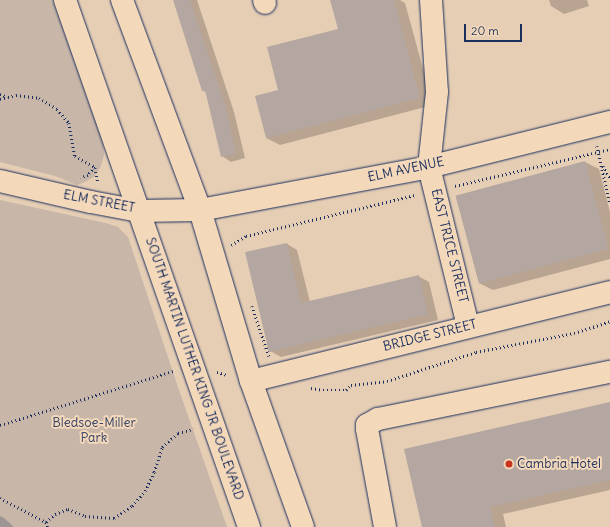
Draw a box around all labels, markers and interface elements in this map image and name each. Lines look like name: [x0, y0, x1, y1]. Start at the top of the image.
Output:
scale bar: [466, 16, 524, 42]
text: 20 m: [471, 23, 499, 38]
street label: ELM AVENUE: [366, 154, 446, 186]
street label: ELM STREET: [62, 187, 136, 217]
street label: EAST TRICE STREET: [427, 187, 471, 305]
street label: SOUTH MARTIN LUTHER KING JR BOULEVARD: [142, 236, 246, 502]
street label: BRIDGE STREET: [381, 317, 479, 355]
park label: Bledsoe-Miller Park: [52, 416, 136, 447]
place label: Cambria Hotel: [517, 456, 601, 472]
marker: Cambria Hotel: [504, 459, 514, 469]

